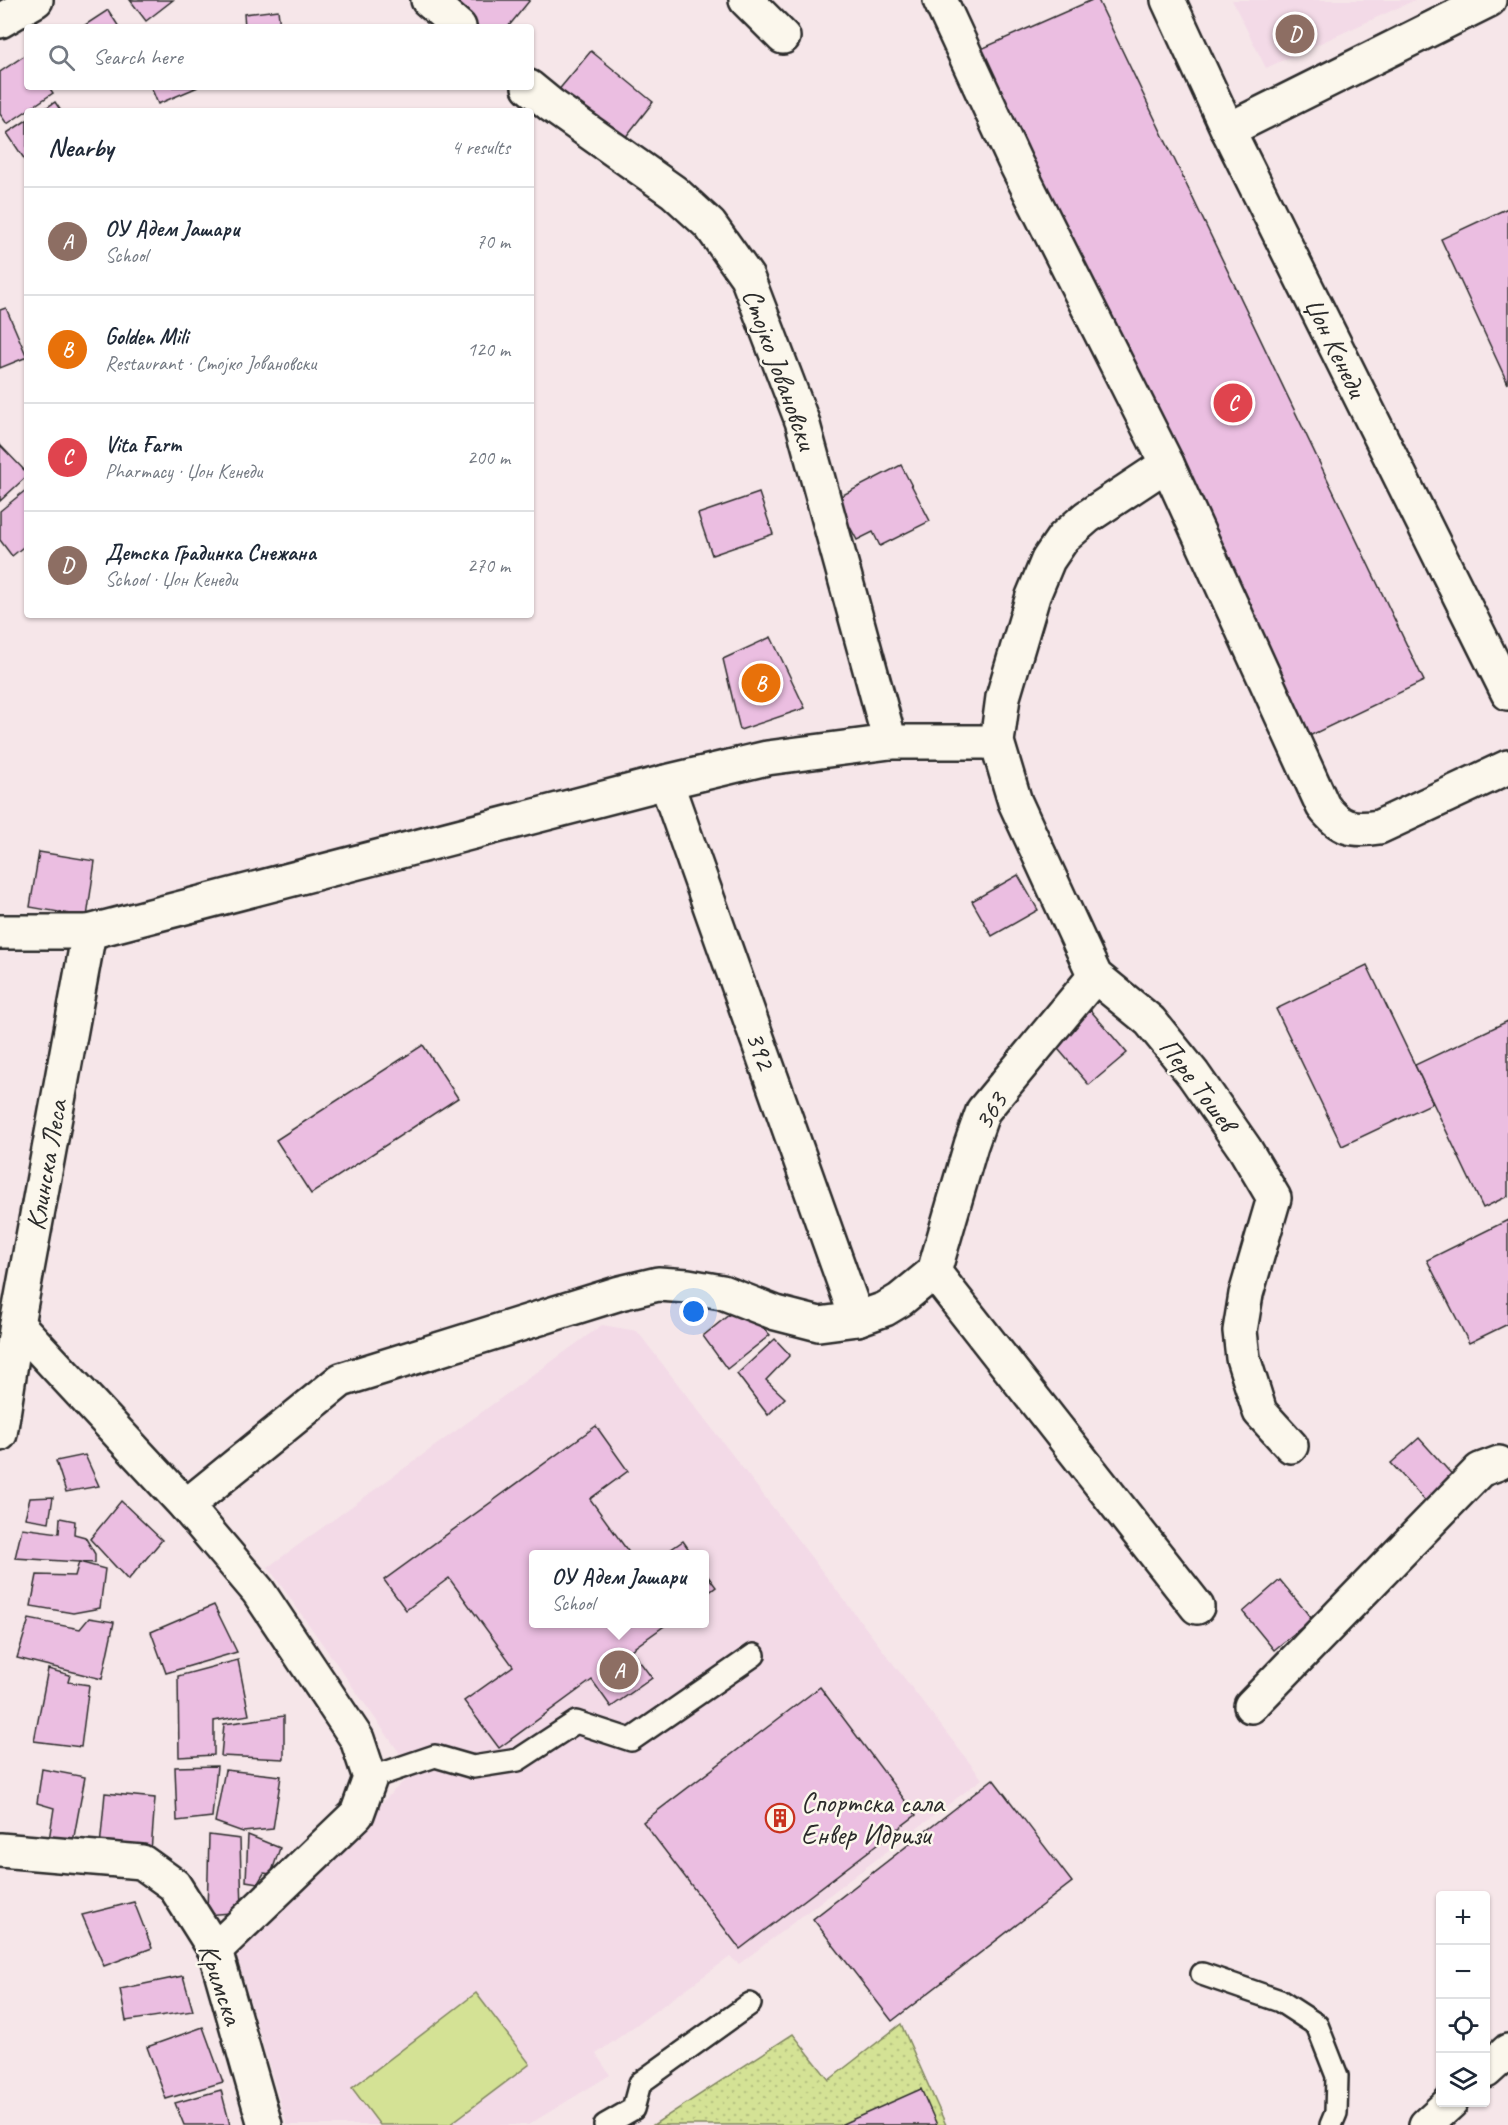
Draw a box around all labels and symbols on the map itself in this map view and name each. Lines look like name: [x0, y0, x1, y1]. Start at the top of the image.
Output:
pin: D: [1276, 12, 1314, 57]
street label: Стојко Јовановски: [735, 284, 826, 456]
street label: Џон Кенеди: [1297, 291, 1376, 404]
pin: C: [1214, 380, 1252, 426]
pin: B: [742, 660, 780, 706]
street label: 392: [738, 1026, 785, 1076]
street label: Пере Тошев: [1152, 1030, 1248, 1142]
street label: 363: [965, 1084, 1016, 1136]
street label: Клинска Леса: [17, 1095, 75, 1233]
your location: [679, 1297, 708, 1326]
pin: A: [600, 1648, 638, 1692]
place label: Спортска сала Енвер Идризи: [801, 1785, 945, 1852]
building icon: Спортска сала Енвер Идризи: [764, 1802, 796, 1834]
street label: Кримска: [191, 1939, 252, 2031]

